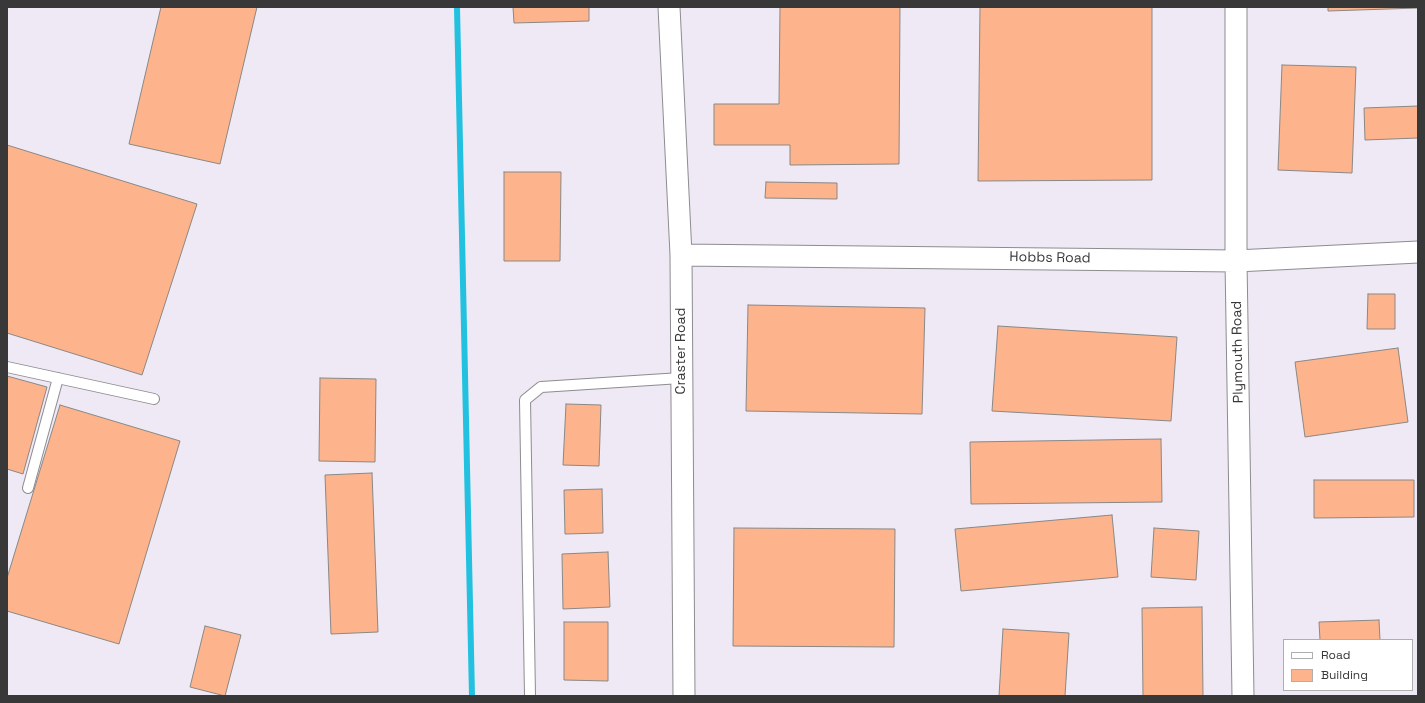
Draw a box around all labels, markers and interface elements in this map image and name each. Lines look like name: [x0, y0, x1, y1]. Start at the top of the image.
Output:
street label: Hobbs Road: [1009, 249, 1091, 267]
street label: Plymouth Road: [1229, 301, 1247, 403]
street label: Craster Road: [673, 308, 689, 394]
legend: [1283, 639, 1413, 691]
text: Road: [1321, 647, 1350, 663]
text: Building: [1321, 667, 1368, 683]

